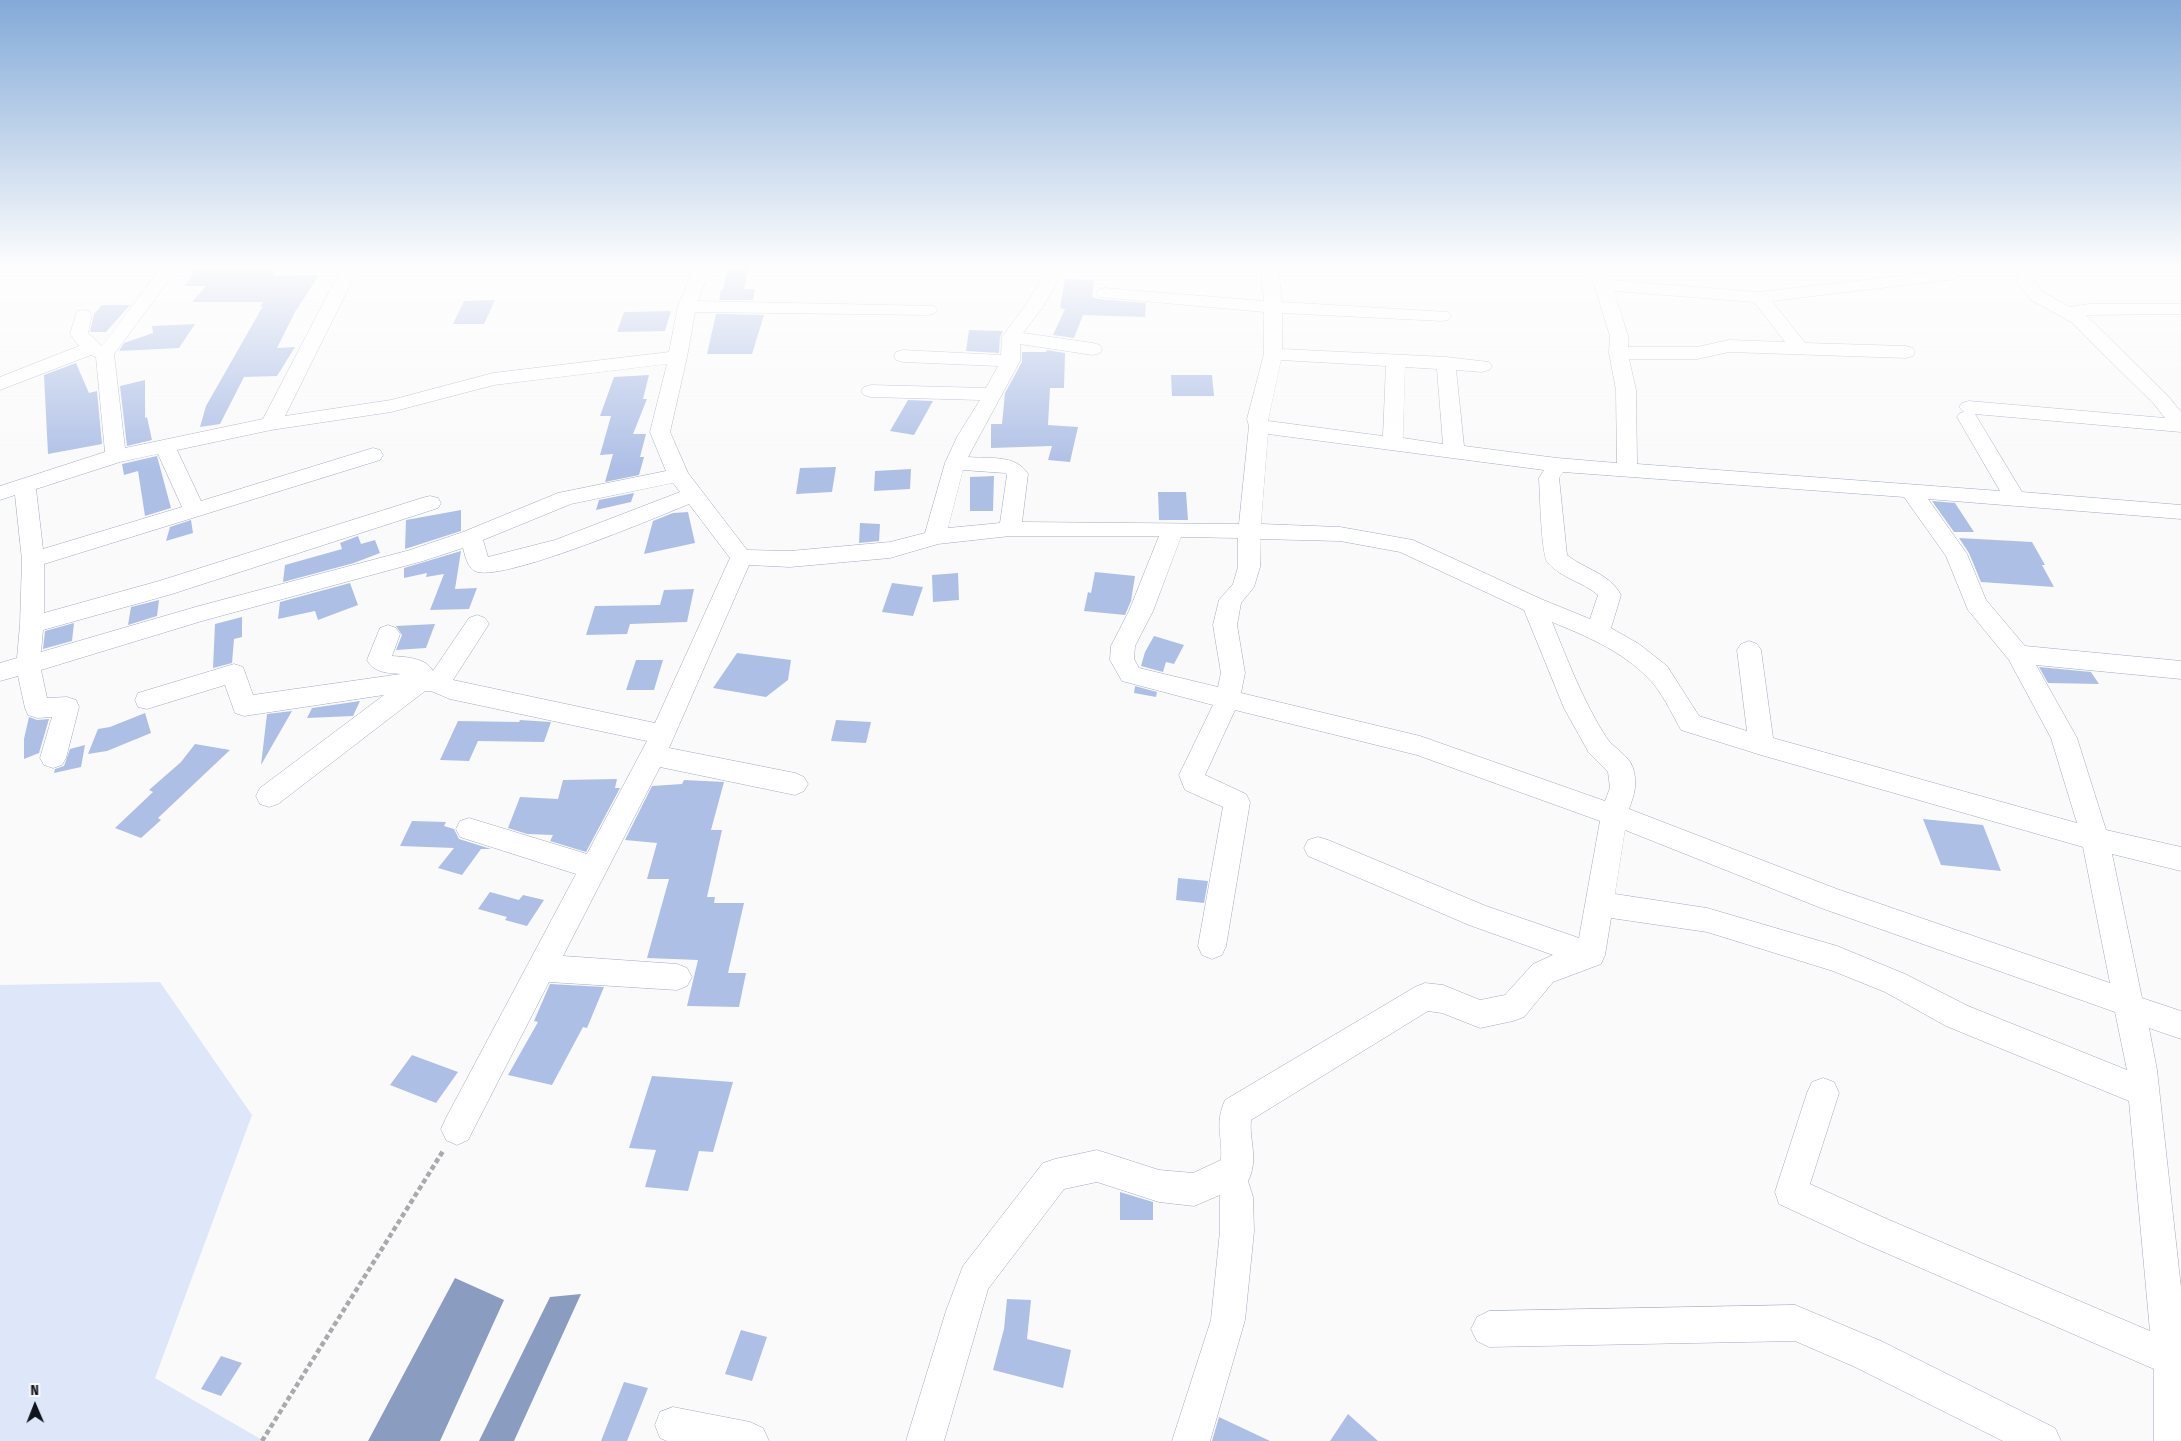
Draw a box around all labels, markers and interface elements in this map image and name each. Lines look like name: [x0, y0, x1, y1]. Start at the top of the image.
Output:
north arrow: [10, 1381, 60, 1431]
text: N: [30, 1382, 39, 1399]

